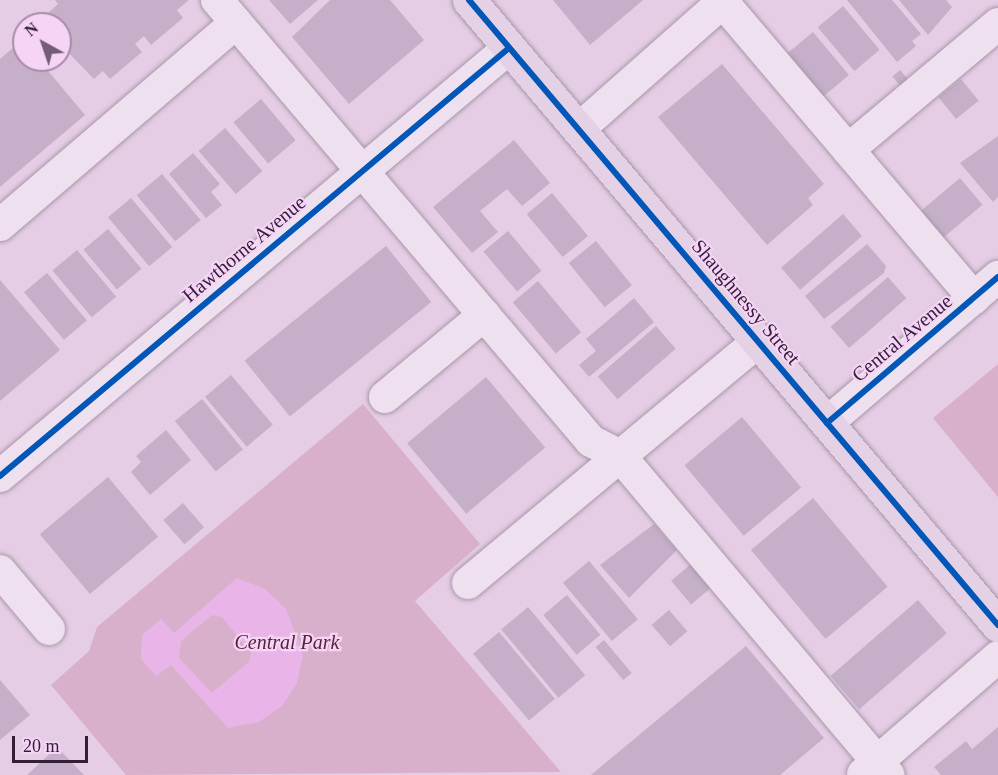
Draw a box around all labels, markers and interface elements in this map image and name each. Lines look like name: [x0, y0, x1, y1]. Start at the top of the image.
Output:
north arrow: [12, 12, 72, 72]
text: N: [22, 19, 41, 40]
street label: Hawthorne Avenue: [177, 190, 311, 308]
street label: Shaughnessy Street: [687, 234, 805, 370]
street label: Central Avenue: [847, 289, 957, 387]
park label: Central Park: [235, 630, 339, 654]
scale bar: [15, 724, 92, 762]
text: 20 m: [23, 736, 60, 756]

